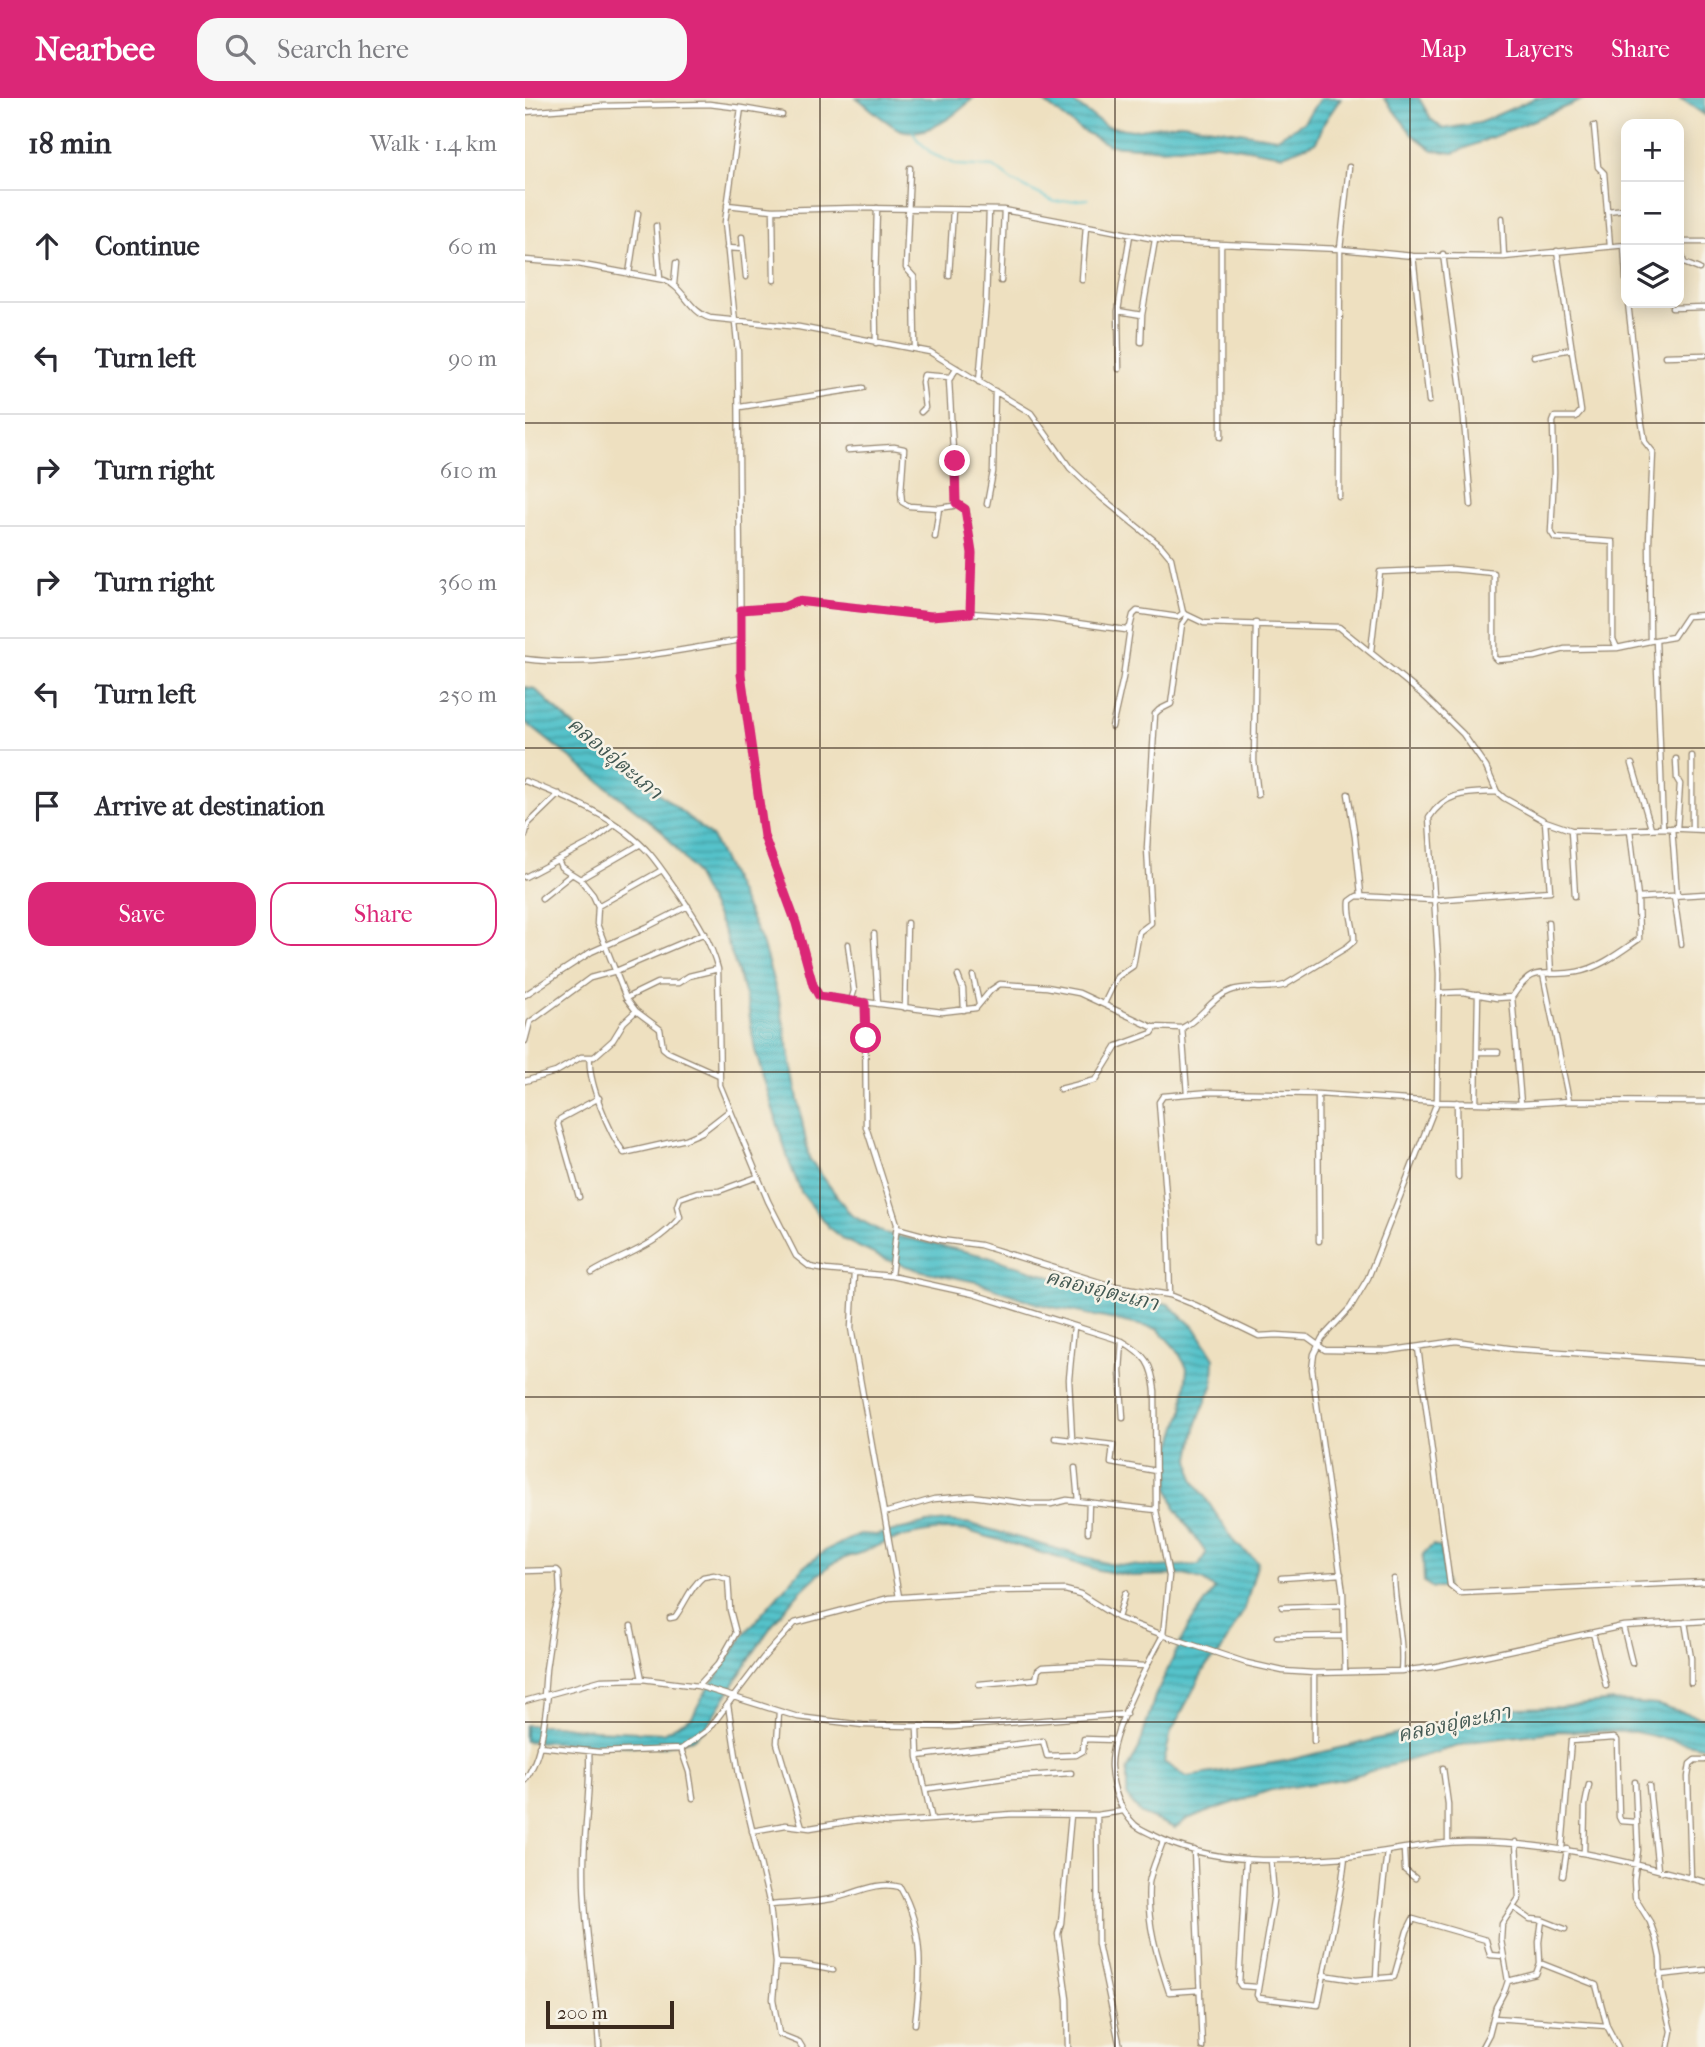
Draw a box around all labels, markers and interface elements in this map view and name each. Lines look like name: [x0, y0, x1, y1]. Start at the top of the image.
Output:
search box: [197, 18, 687, 81]
text: Nearbee: [35, 30, 155, 69]
icon: search: [221, 30, 259, 68]
text: Search here: [277, 34, 409, 65]
text: Map: [1421, 35, 1467, 63]
text: Layers: [1505, 35, 1573, 63]
text: Share: [1611, 35, 1670, 63]
map controls: [1621, 119, 1684, 308]
button: +: [1621, 119, 1684, 182]
text: 18 min: [28, 126, 111, 161]
text: Walk · 1.4 km: [370, 130, 497, 157]
button: −: [1621, 182, 1684, 245]
icon: ahead: [28, 227, 66, 265]
text: Continue: [95, 231, 200, 262]
text: 60 m: [448, 233, 497, 260]
button: layers: [1621, 245, 1684, 308]
icon: left: [28, 339, 66, 377]
text: Turn left: [95, 343, 196, 374]
text: 90 m: [448, 345, 497, 372]
route end: [939, 445, 970, 476]
icon: right: [28, 451, 66, 489]
text: Turn right: [95, 455, 215, 486]
text: 610 m: [440, 457, 497, 484]
icon: right: [28, 563, 66, 601]
text: Turn right: [95, 567, 215, 598]
text: 360 m: [438, 569, 497, 596]
icon: left: [28, 675, 66, 713]
text: Turn left: [95, 679, 196, 710]
text: 250 m: [439, 681, 497, 708]
water label: คลองอุ่ตะเภา: [562, 712, 667, 806]
icon: arrive: [28, 787, 66, 825]
text: Arrive at destination: [95, 791, 325, 822]
button: Save: [28, 882, 256, 946]
button: Share: [270, 882, 497, 946]
route start: [850, 1022, 881, 1053]
water label: คลองอุ่ตะเภา: [1043, 1264, 1162, 1318]
water label: คลองอุ่ตะเภา: [1395, 1699, 1514, 1749]
scale bar: [546, 1998, 674, 2030]
text: 200 m: [557, 2002, 608, 2024]

